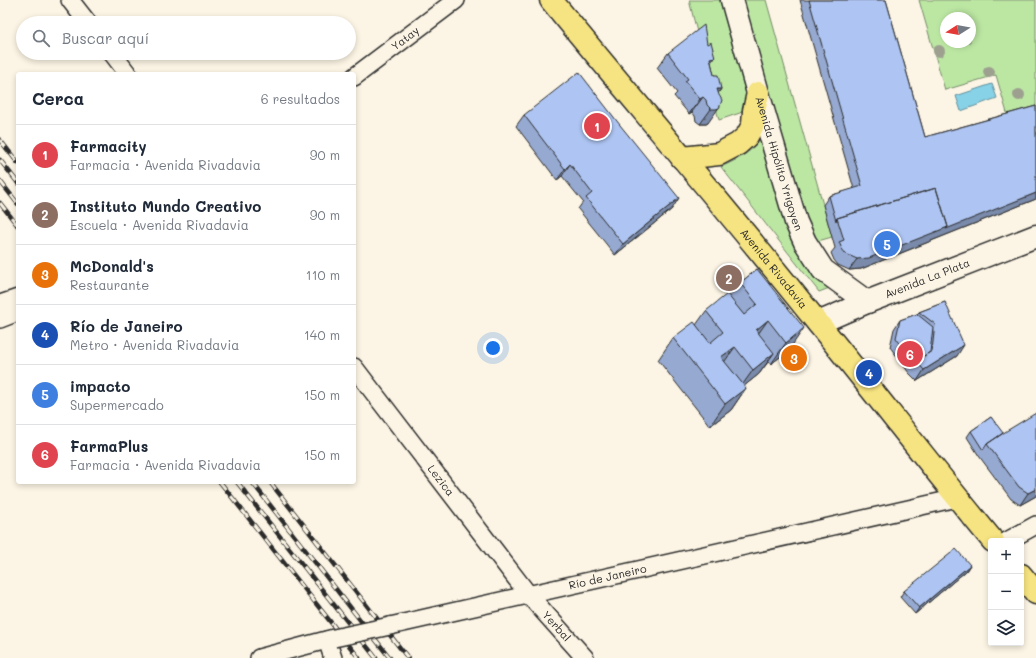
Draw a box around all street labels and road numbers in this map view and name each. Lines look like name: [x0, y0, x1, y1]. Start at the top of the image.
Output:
street label: Yatay: [388, 22, 422, 54]
street label: Avenida Hipólito Yrigoyen: [752, 94, 807, 233]
street label: Avenida Rivadavia: [737, 225, 811, 312]
street label: Avenida La Plata: [882, 255, 972, 301]
street label: Lezica: [425, 462, 458, 499]
street label: Río de Janeiro: [567, 560, 648, 592]
street label: Yerbal: [539, 607, 575, 644]

